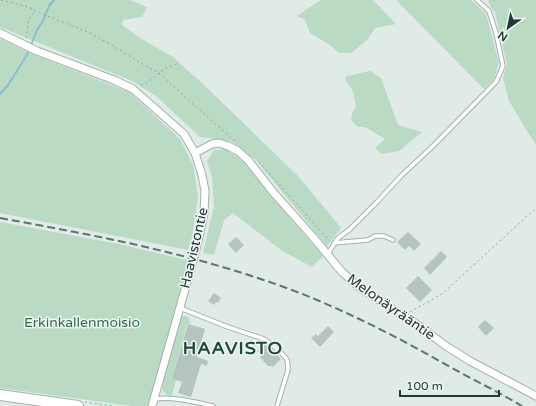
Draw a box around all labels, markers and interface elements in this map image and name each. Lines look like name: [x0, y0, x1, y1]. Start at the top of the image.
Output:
north arrow: [488, 8, 528, 48]
text: N: [496, 28, 510, 44]
street label: Haavistontie: [176, 206, 212, 290]
street label: Melonäyrääntie: [344, 270, 438, 344]
park label: Erkinkallenmoisio: [24, 314, 140, 331]
district label: HAAVISTO: [183, 337, 283, 359]
scale bar: [400, 372, 499, 398]
text: 100 m: [406, 379, 443, 393]

